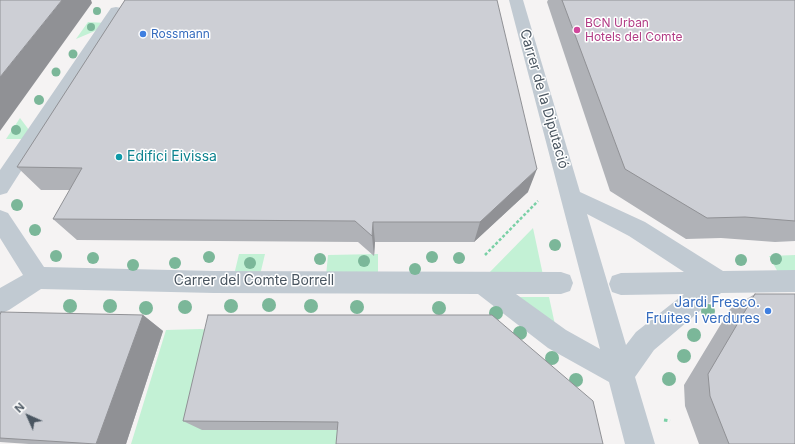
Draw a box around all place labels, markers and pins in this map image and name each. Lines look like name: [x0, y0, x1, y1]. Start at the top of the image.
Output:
place label: BCN Urban Hotels del Comte: [585, 16, 682, 44]
marker: BCN Urban Hotels del Comte: [572, 25, 582, 35]
place label: Rossmann: [151, 27, 210, 41]
marker: Rossmann: [138, 29, 148, 39]
place label: Edifici Eivissa: [127, 149, 217, 165]
marker: Edifici Eivissa: [114, 152, 124, 162]
place label: Jardi Fresco. Fruites i verdures: [646, 295, 760, 328]
marker: Jardi Fresco. Fruites i verdures: [763, 306, 773, 316]

